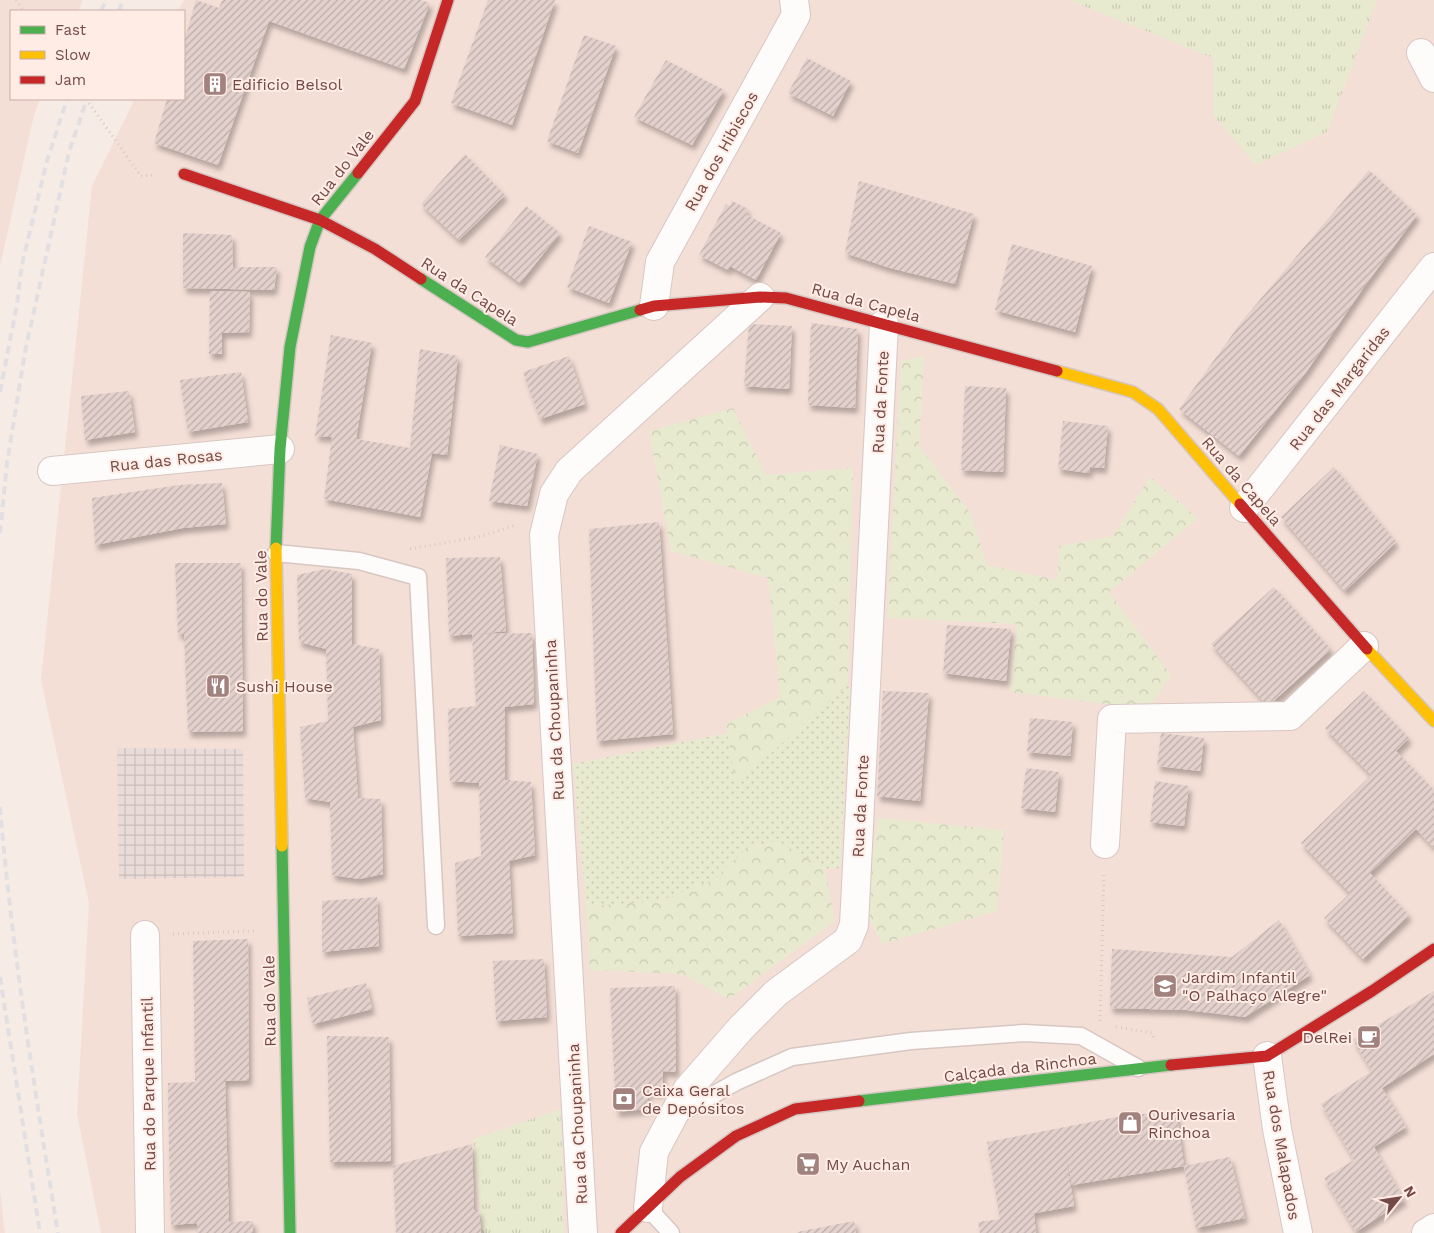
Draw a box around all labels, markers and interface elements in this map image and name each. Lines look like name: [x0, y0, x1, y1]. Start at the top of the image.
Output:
legend: [10, 10, 185, 100]
text: Fast: [55, 21, 87, 39]
text: Slow: [55, 46, 91, 64]
text: Jam: [55, 71, 86, 89]
building icon: Edificio Belsol: [202, 71, 228, 97]
place label: Edificio Belsol: [232, 75, 343, 94]
street label: Rua dos Hibiscos: [681, 88, 762, 214]
street label: Rua do Vale: [307, 125, 378, 209]
street label: Rua da Capela: [418, 253, 522, 330]
street label: Rua da Capela: [809, 279, 922, 326]
street label: Rua das Margaridas: [1285, 323, 1394, 454]
street label: Rua da Fonte: [868, 350, 893, 454]
street label: Rua da Capela: [1198, 433, 1286, 530]
street label: Rua das Rosas: [109, 445, 223, 476]
street label: Rua do Vale: [251, 550, 272, 642]
street label: Rua da Choupaninha: [541, 639, 568, 801]
restaurant icon: Sushi House: [205, 673, 231, 699]
place label: Sushi House: [236, 677, 333, 696]
street label: Rua da Fonte: [848, 754, 873, 858]
street label: Rua do Vale: [259, 955, 280, 1047]
place label: Jardim Infantil "O Palhaço Alegre": [1182, 968, 1327, 1005]
school or university icon: Jardim Infantil "O Palhaço Alegre": [1152, 973, 1178, 999]
street label: Rua do Parque Infantil: [137, 997, 160, 1171]
cafe icon: DelRei: [1356, 1024, 1382, 1050]
place label: DelRei: [1302, 1028, 1352, 1047]
street label: Rua da Choupaninha: [564, 1043, 591, 1205]
street label: Calçada da Rinchoa: [943, 1049, 1097, 1086]
street label: Rua dos Malapados: [1259, 1069, 1304, 1221]
place label: Caixa Geral de Depósitos: [642, 1081, 745, 1118]
bank icon: Caixa Geral de Depósitos: [611, 1086, 637, 1112]
place label: Ourivesaria Rinchoa: [1148, 1105, 1236, 1142]
shop icon: Ourivesaria Rinchoa: [1117, 1110, 1143, 1136]
supermarket icon: My Auchan: [795, 1151, 821, 1177]
place label: My Auchan: [826, 1155, 910, 1174]
north arrow: [1374, 1173, 1424, 1223]
text: N: [1401, 1183, 1420, 1200]

